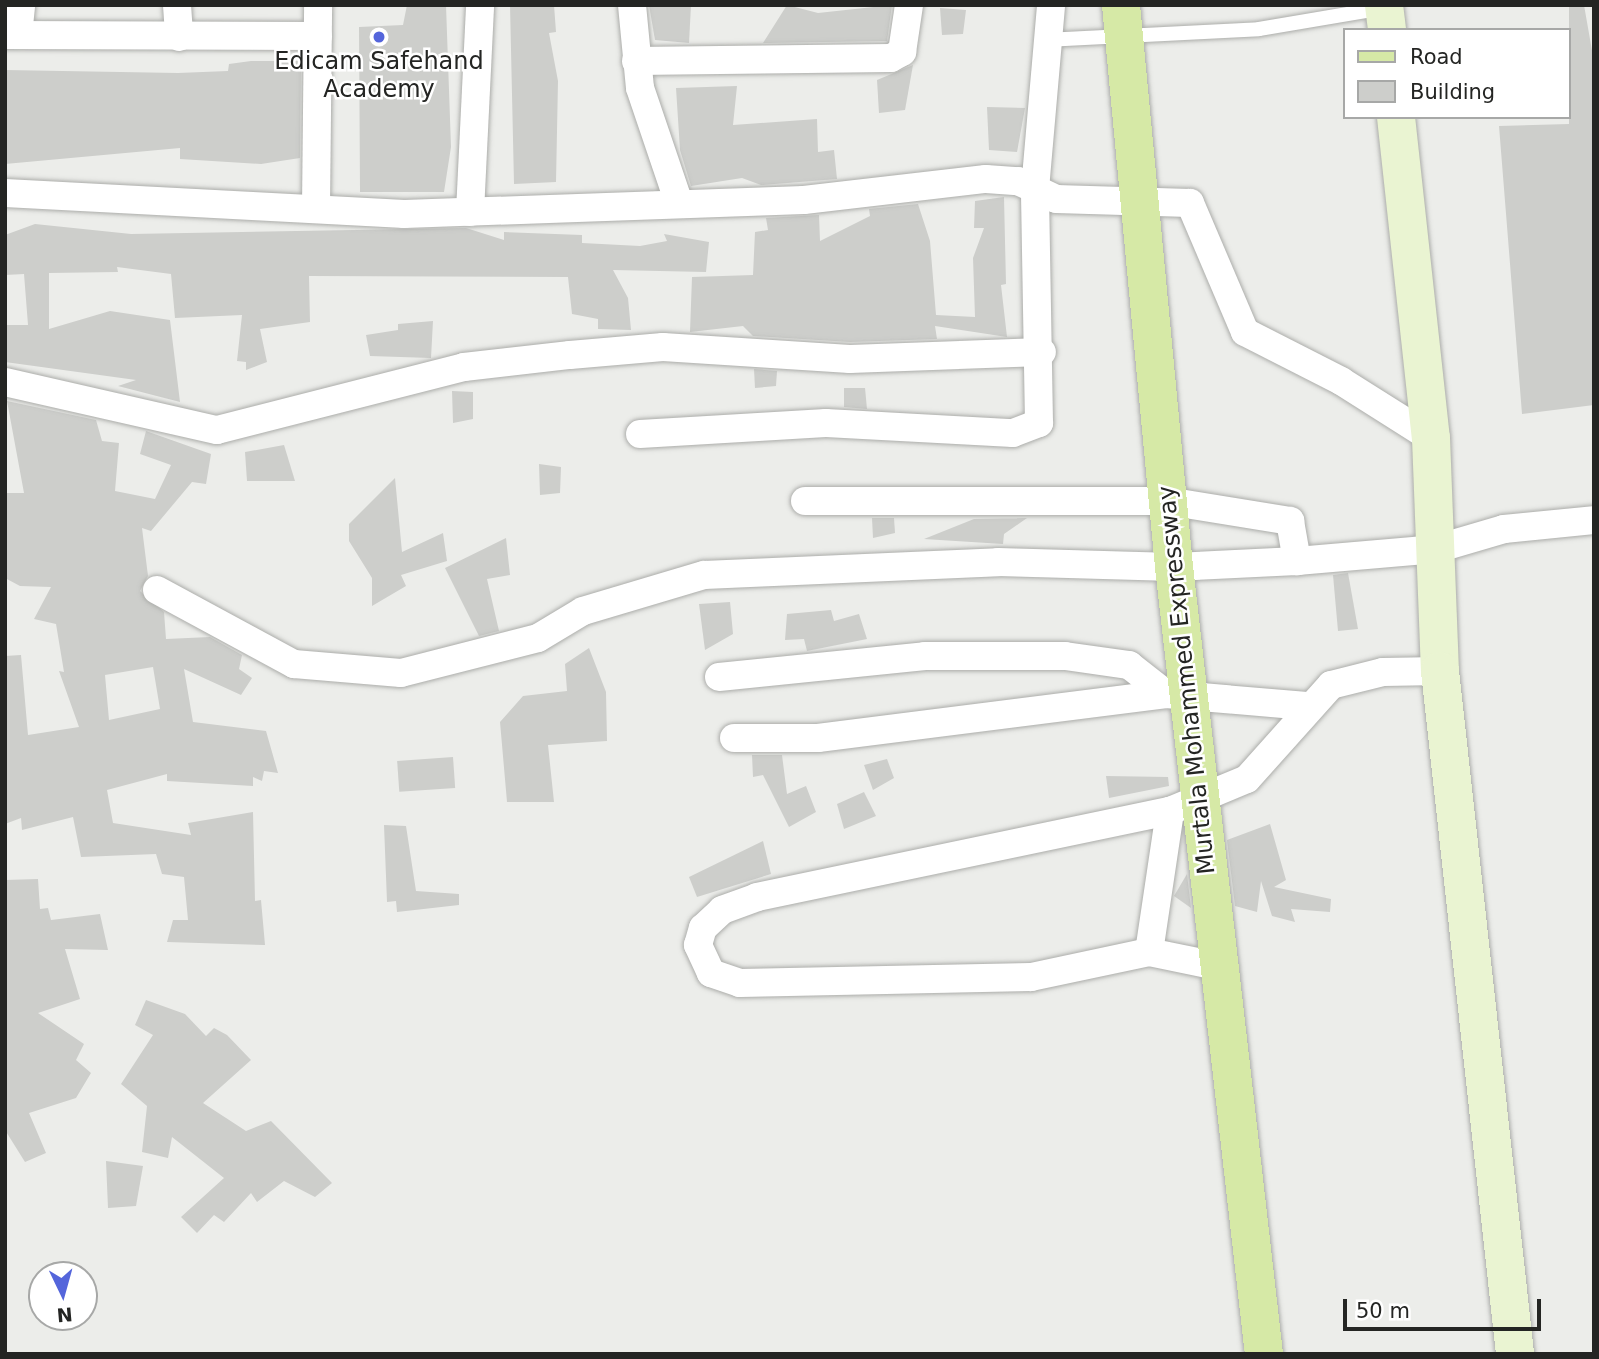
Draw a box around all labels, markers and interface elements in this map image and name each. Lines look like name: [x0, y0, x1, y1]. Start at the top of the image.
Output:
legend: [1344, 28, 1571, 119]
marker: Edicam Safehand Academy: [371, 29, 387, 45]
text: Road: [1410, 45, 1463, 69]
place label: Edicam Safehand Academy: [274, 48, 484, 104]
text: Building: [1410, 80, 1495, 104]
street label: Murtala Mohammed Expressway: [1152, 484, 1222, 876]
north arrow: [28, 1261, 98, 1331]
scale bar: [1347, 1286, 1545, 1330]
text: 50 m: [1356, 1299, 1410, 1323]
text: N: [56, 1303, 74, 1327]

